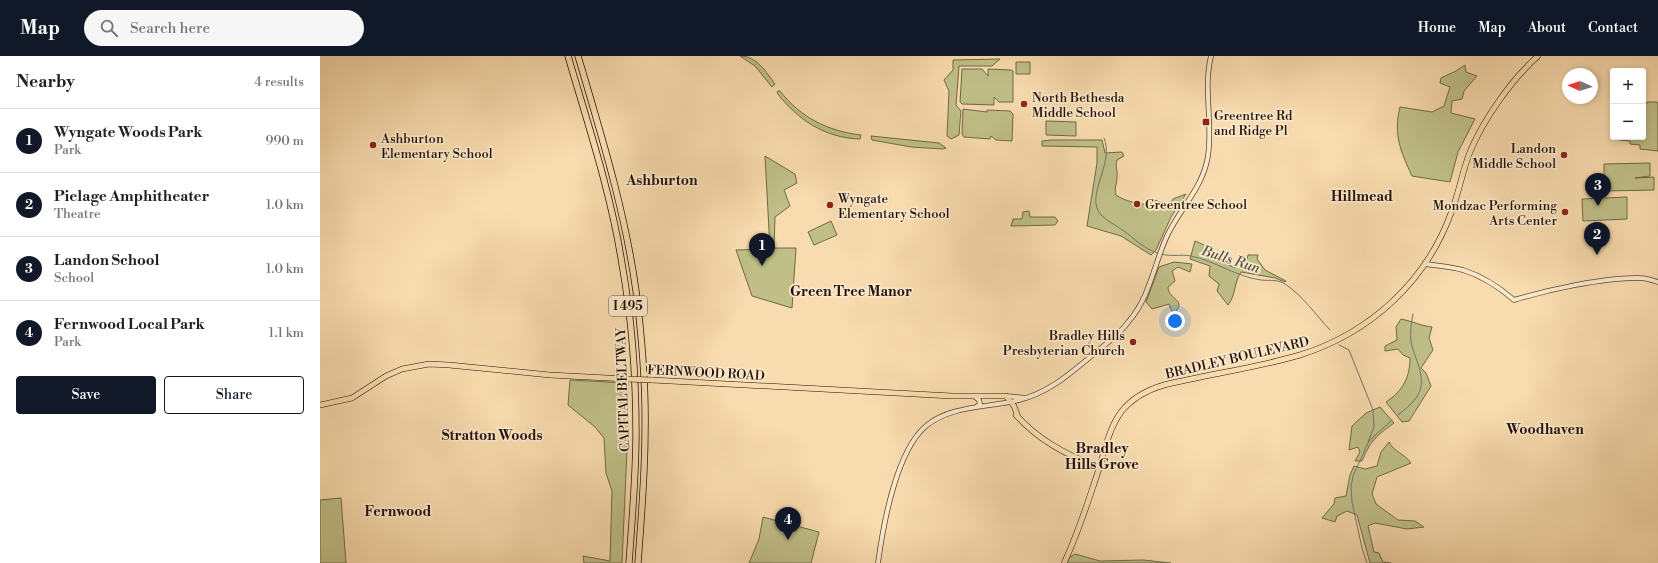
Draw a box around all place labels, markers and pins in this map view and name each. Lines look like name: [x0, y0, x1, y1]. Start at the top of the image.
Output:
place label: North Bethesda Middle School: [1032, 90, 1125, 121]
marker: North Bethesda Middle School: [1019, 99, 1029, 109]
place label: Greentree Rd and Ridge Pl: [1214, 108, 1293, 139]
marker: Greentree Rd and Ridge Pl: [1201, 117, 1211, 127]
place label: Ashburton Elementary School: [380, 131, 493, 162]
marker: Ashburton Elementary School: [368, 140, 378, 150]
place label: Landon Middle School: [1472, 141, 1556, 172]
marker: Landon Middle School: [1559, 150, 1569, 160]
pin: 3: [1585, 173, 1611, 206]
place label: Wyngate Elementary School: [837, 191, 950, 222]
place label: Greentree School: [1145, 197, 1247, 213]
place label: Mondzac Performing Arts Center: [1433, 198, 1557, 229]
marker: Greentree School: [1132, 199, 1142, 209]
marker: Wyngate Elementary School: [825, 200, 835, 210]
marker: Mondzac Performing Arts Center: [1560, 207, 1570, 217]
pin: 2: [1584, 222, 1610, 255]
pin: 1: [749, 233, 775, 266]
place label: Bradley Hills Presbyterian Church: [1003, 328, 1125, 359]
marker: Bradley Hills Presbyterian Church: [1128, 337, 1138, 347]
pin: 4: [775, 507, 801, 540]

